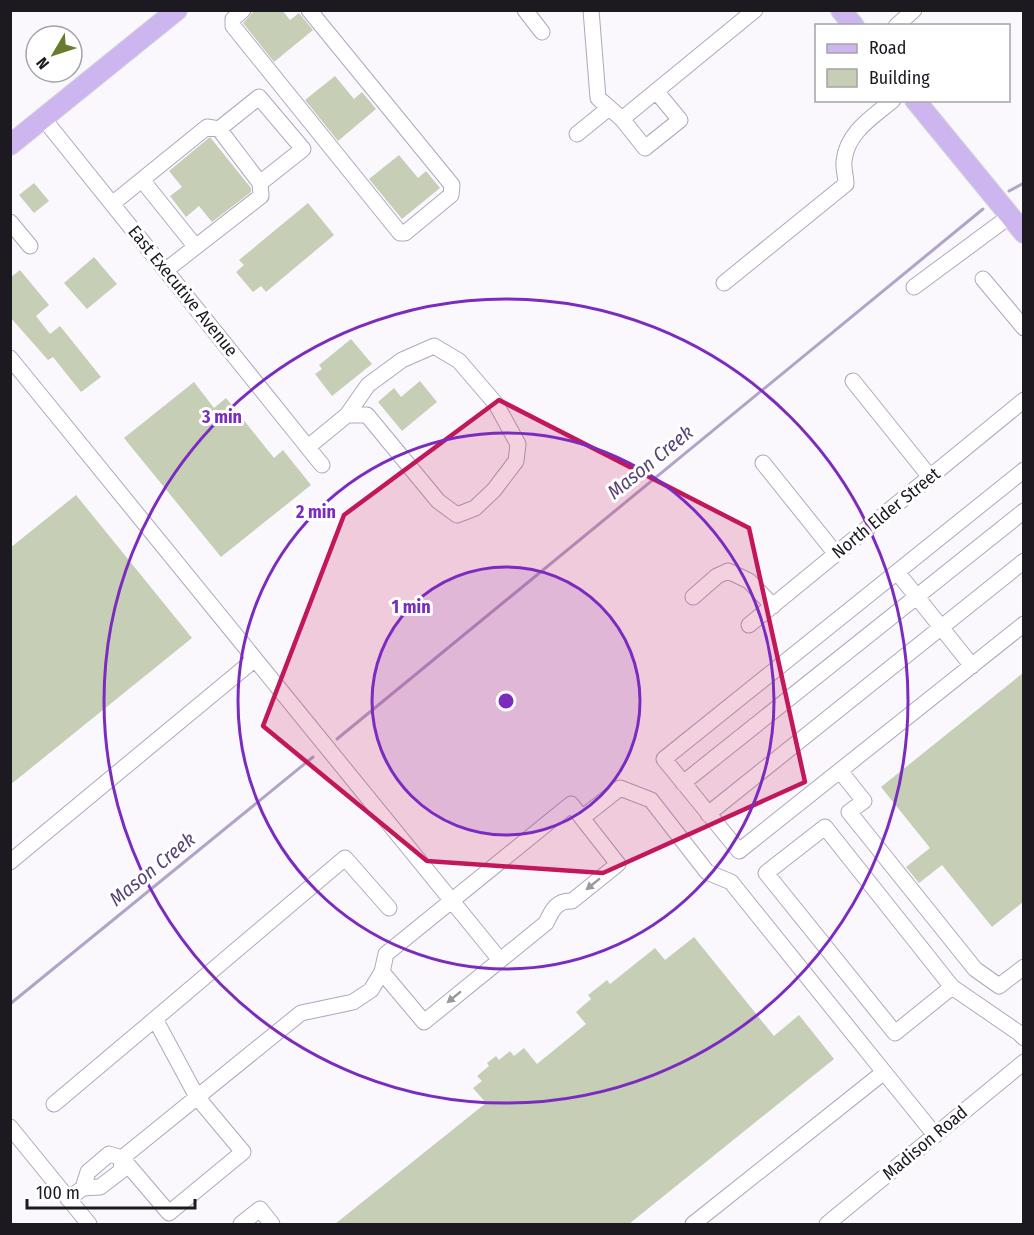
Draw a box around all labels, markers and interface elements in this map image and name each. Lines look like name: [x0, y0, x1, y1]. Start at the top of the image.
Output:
north arrow: [24, 24, 84, 84]
legend: [815, 24, 1010, 102]
text: Road: [869, 37, 906, 59]
text: N: [32, 53, 53, 73]
text: Building: [869, 67, 930, 89]
street label: East Executive Avenue: [123, 221, 243, 361]
text: 3 min: [201, 406, 242, 428]
water label: Mason Creek: [602, 420, 698, 504]
street label: North Elder Street: [828, 463, 945, 563]
text: 2 min: [295, 501, 336, 523]
text: 1 min: [391, 596, 431, 618]
centre of rings: [496, 691, 516, 711]
water label: Mason Creek: [104, 827, 200, 911]
one-way arrow: [585, 878, 601, 891]
one-way arrow: [447, 990, 462, 1003]
street label: Madison Road: [878, 1101, 972, 1185]
scale bar: [27, 1172, 195, 1210]
text: 100 m: [36, 1182, 80, 1204]

